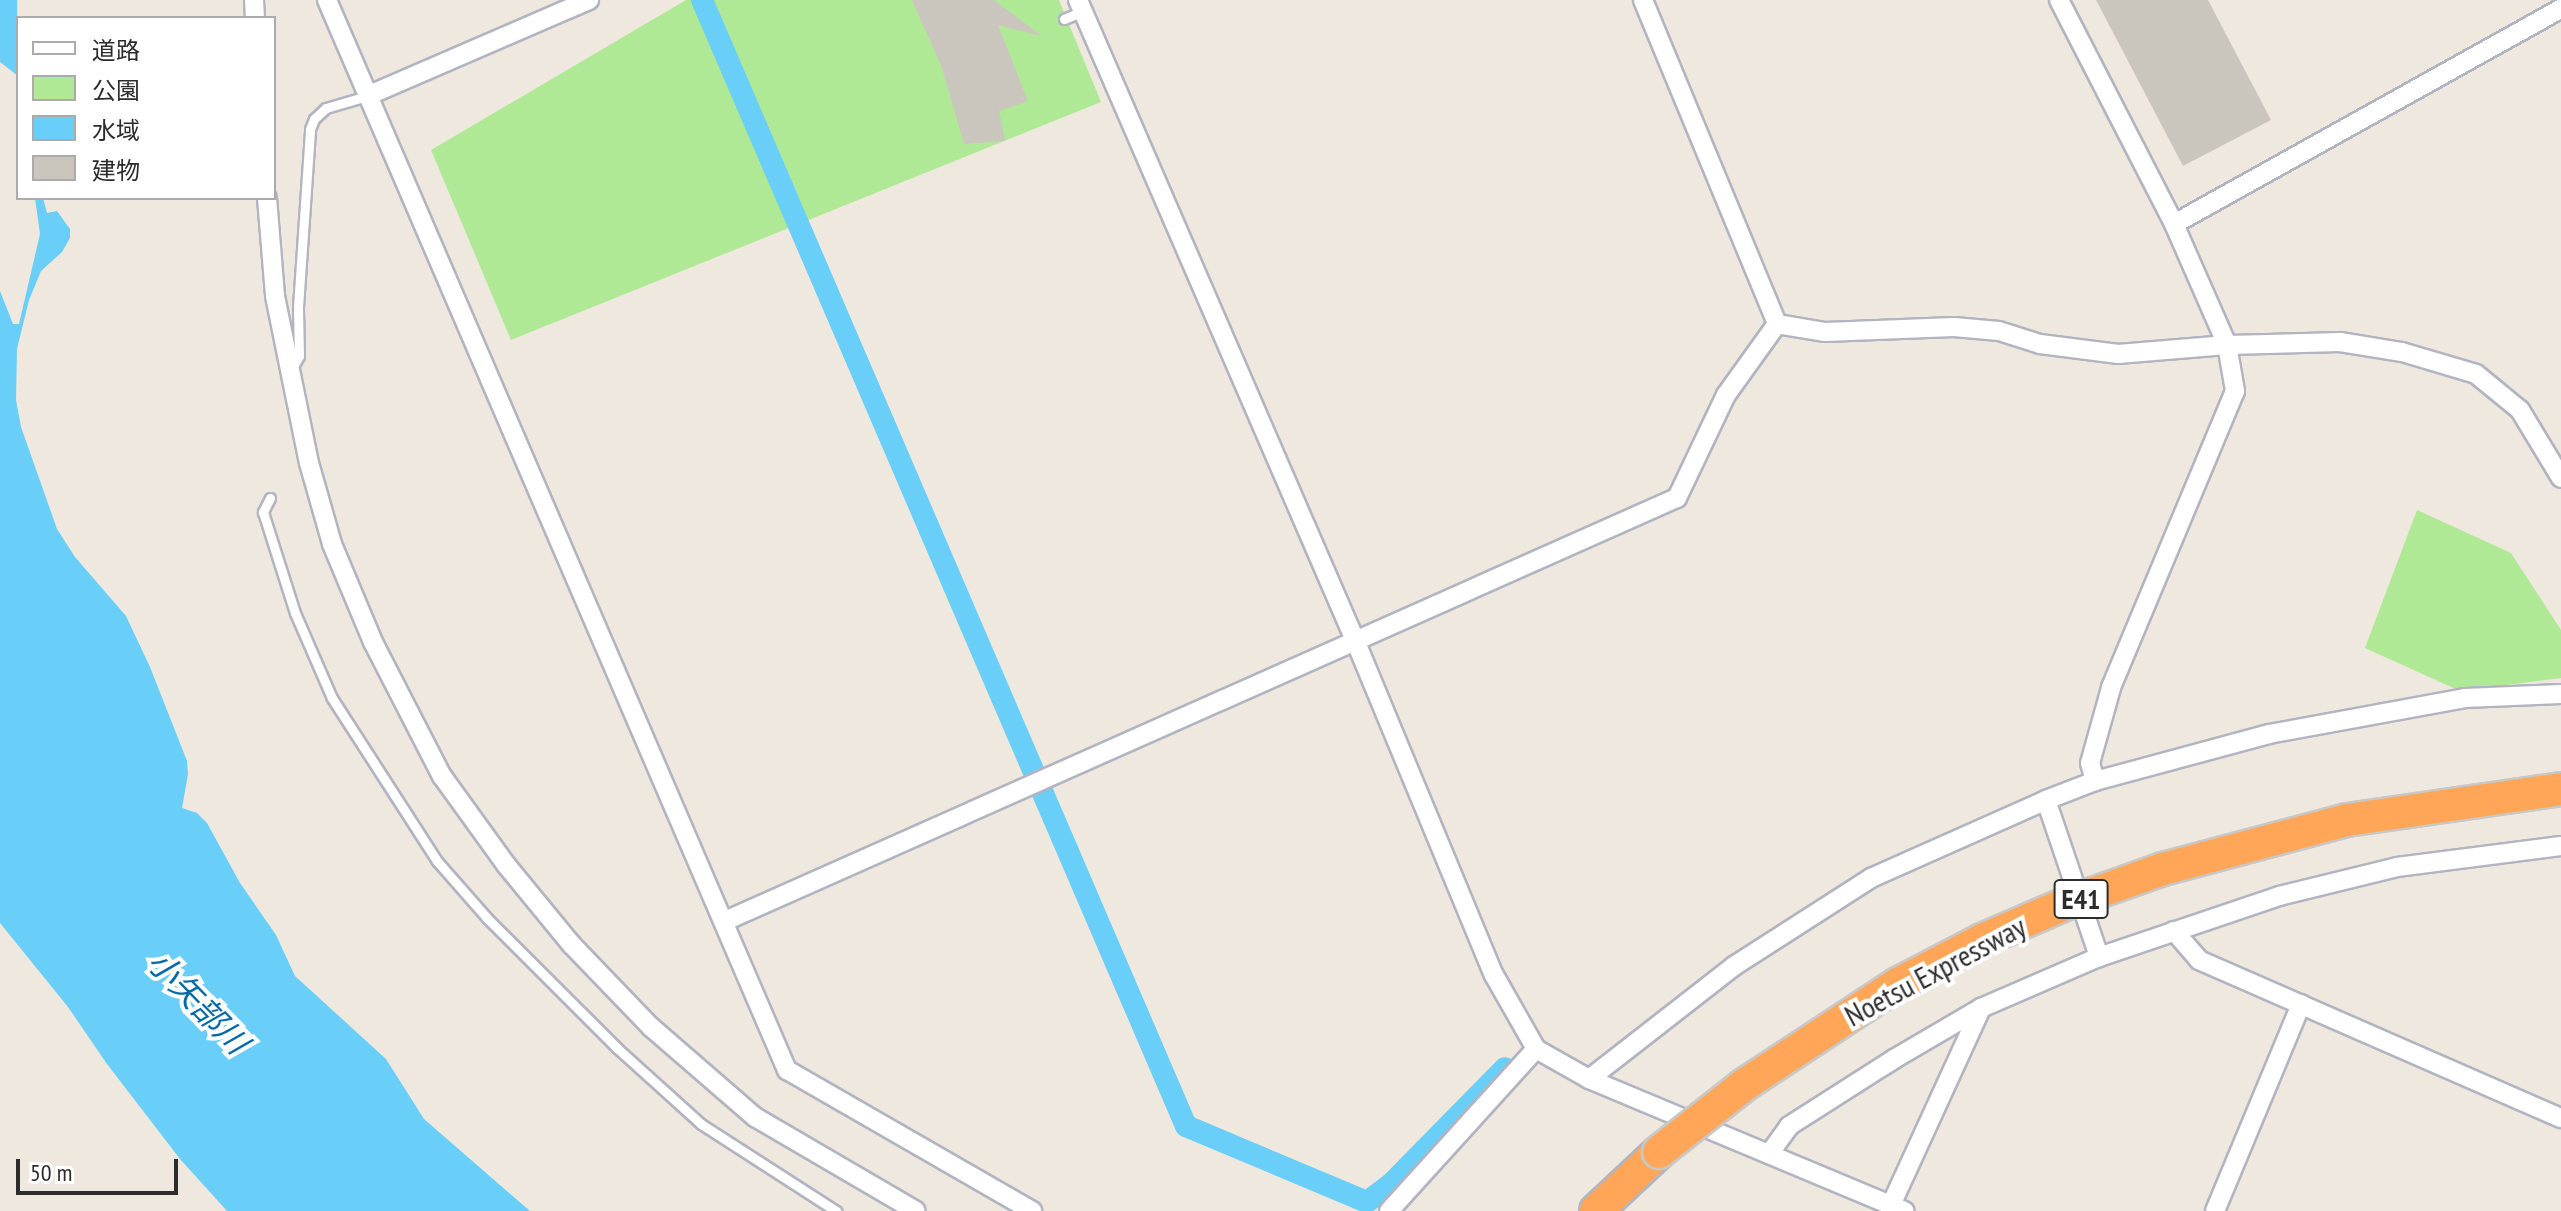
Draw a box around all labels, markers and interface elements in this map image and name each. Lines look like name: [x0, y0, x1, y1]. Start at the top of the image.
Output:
legend: [16, 16, 276, 200]
text: 道路: [92, 35, 140, 66]
text: 公園: [92, 75, 140, 106]
text: 水域: [92, 115, 140, 146]
text: 建物: [92, 155, 140, 186]
road number: E41: [2053, 875, 2109, 923]
street label: Noetsu Expressway: [1839, 908, 2031, 1034]
water label: 小矢部川: [140, 943, 256, 1061]
scale bar: [20, 1143, 182, 1193]
text: 50 m: [30, 1157, 72, 1188]

